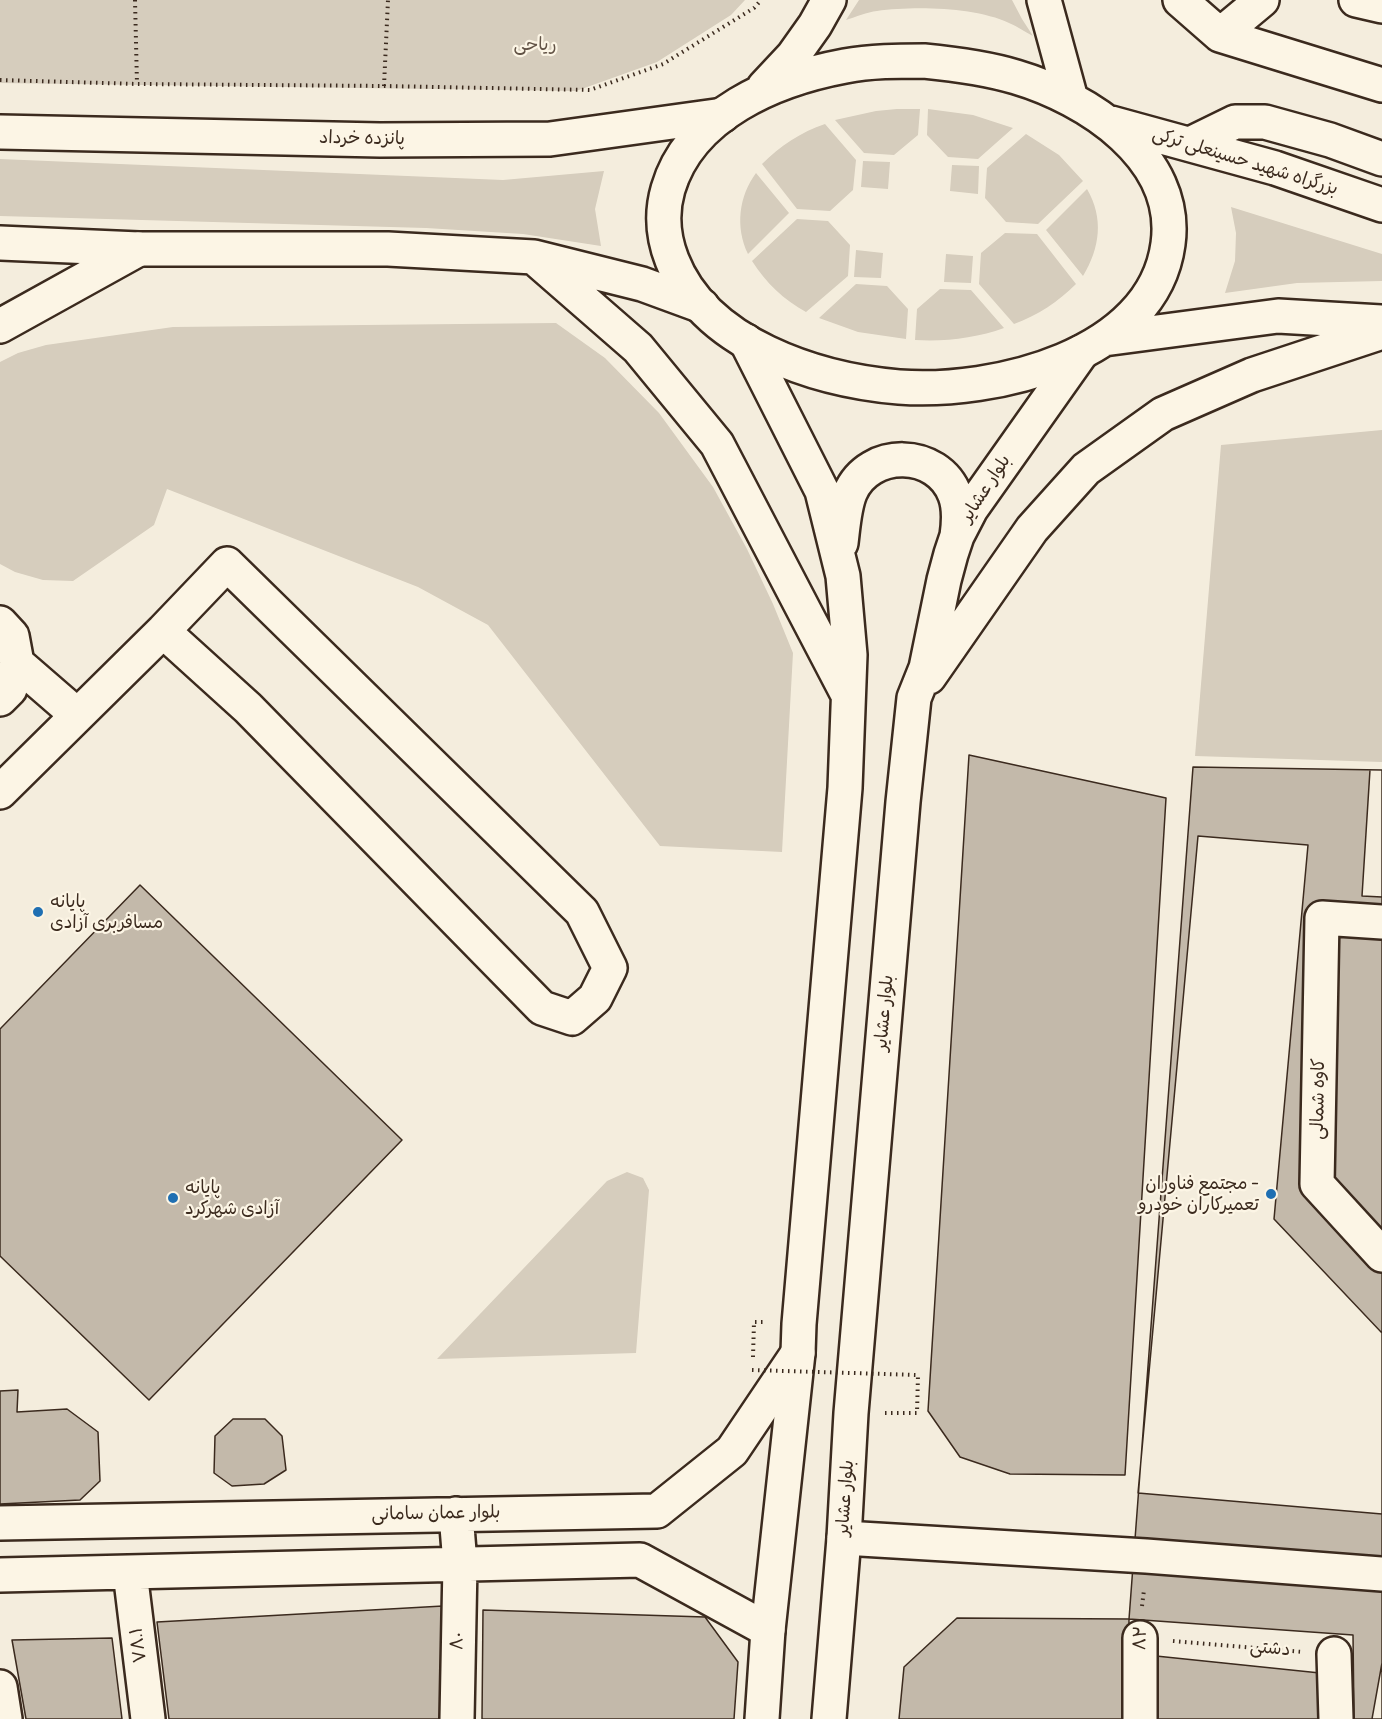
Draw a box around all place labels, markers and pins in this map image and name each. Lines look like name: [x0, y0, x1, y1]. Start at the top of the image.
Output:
place label: پایانه مسافربری آزادی: [50, 891, 163, 934]
marker: پایانه مسافربری آزادی: [31, 905, 45, 919]
place label: مجتمع فناوران - تعمیرکاران خودرو: [1138, 1173, 1259, 1216]
place label: پایانه آزادی شهرکرد: [185, 1177, 279, 1220]
marker: مجتمع فناوران - تعمیرکاران خودرو: [1264, 1187, 1278, 1201]
marker: پایانه آزادی شهرکرد: [166, 1191, 180, 1205]

